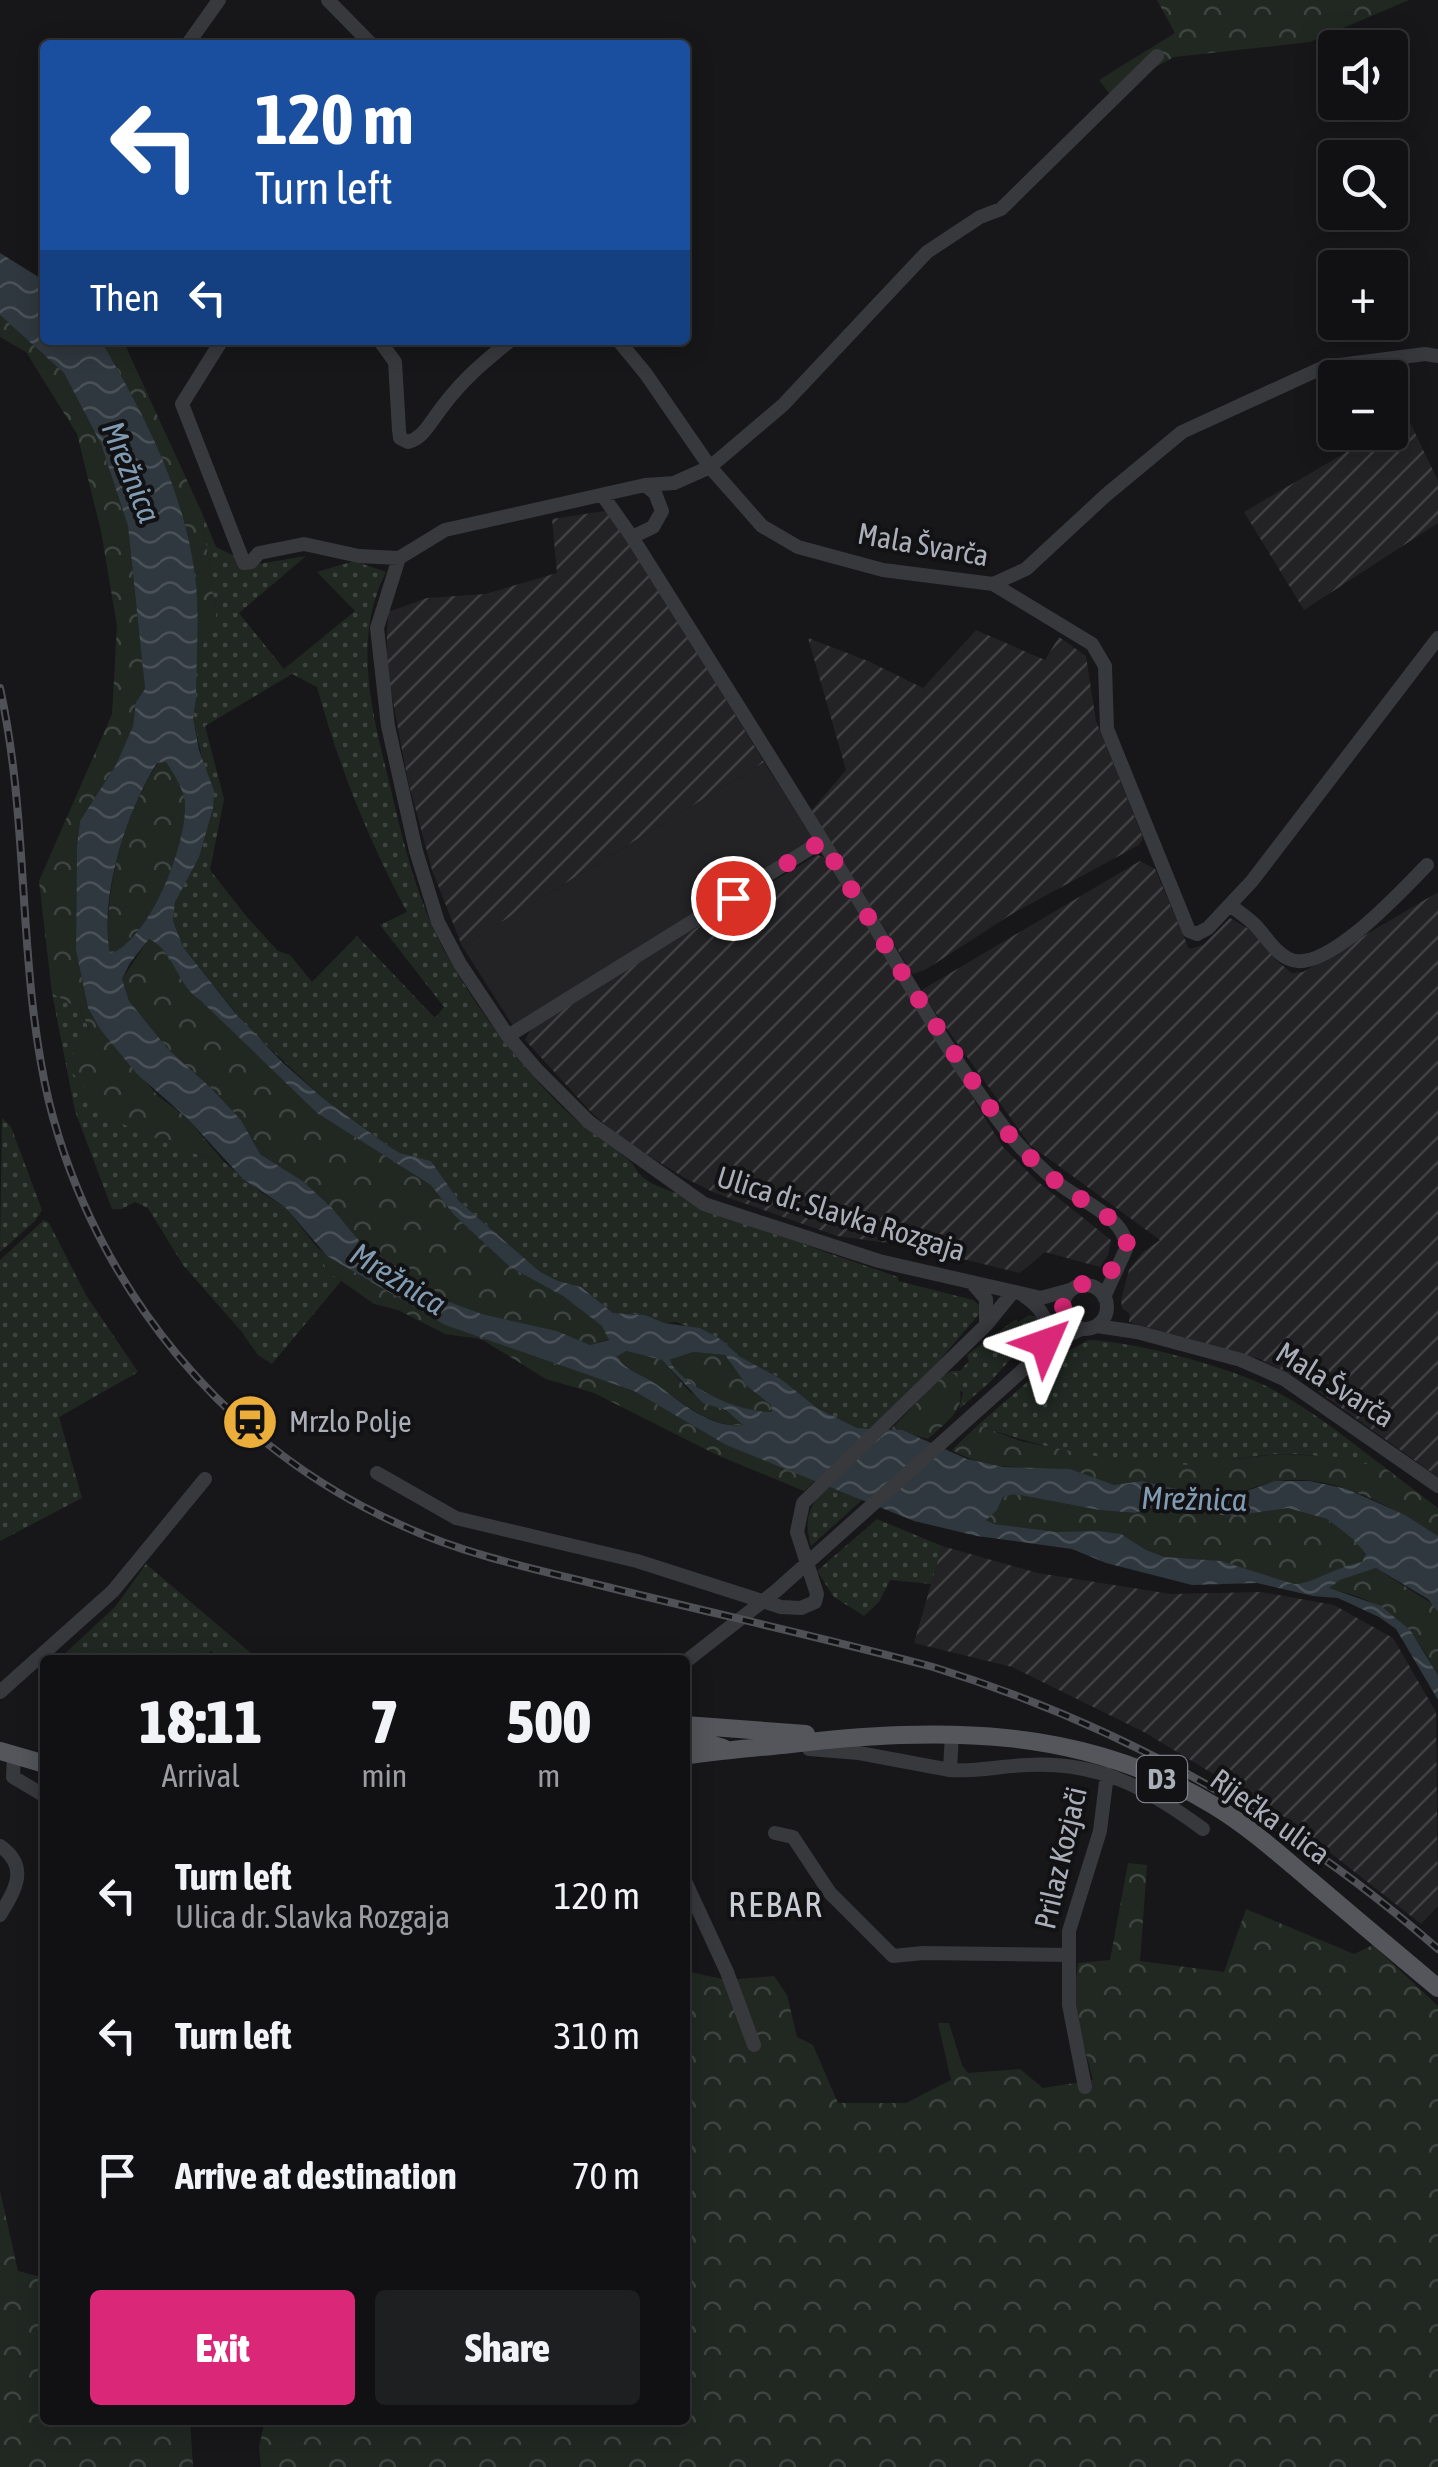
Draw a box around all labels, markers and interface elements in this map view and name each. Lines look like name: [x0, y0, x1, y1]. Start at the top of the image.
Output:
map controls: [1318, 30, 1408, 450]
button: sound: [1318, 30, 1408, 120]
text: 120 m: [255, 79, 414, 159]
icon: left: [90, 80, 220, 210]
button: search: [1318, 140, 1408, 230]
text: Turn left: [255, 162, 393, 214]
button: +: [1318, 250, 1408, 340]
icon: left: [180, 270, 235, 325]
text: Then: [90, 276, 160, 319]
button: −: [1318, 360, 1408, 450]
water label: Mrežnica: [95, 416, 168, 528]
street label: Mala Švarča: [855, 516, 991, 572]
pin: [691, 856, 776, 941]
icon: arrive: [706, 871, 761, 926]
street label: Ulica dr. Slavka Rozgaja: [713, 1159, 970, 1267]
water label: Mrežnica: [344, 1235, 453, 1322]
position arrow: [993, 1291, 1097, 1395]
street label: Mala Švarča: [1270, 1335, 1401, 1434]
station icon: Mrzlo Polje: [220, 1392, 280, 1452]
place label: Mrzlo Polje: [289, 1404, 412, 1438]
water label: Mrežnica: [1141, 1479, 1247, 1518]
text: 18:11: [139, 1687, 262, 1756]
text: 7: [370, 1687, 399, 1756]
text: 500: [506, 1687, 591, 1756]
road number: D3: [1137, 1756, 1187, 1802]
text: Arrival: [162, 1757, 240, 1794]
text: min: [361, 1757, 407, 1794]
text: m: [537, 1757, 560, 1794]
street label: Riječka ulica: [1204, 1762, 1337, 1871]
street label: Prilaz Kozjači: [1027, 1783, 1093, 1932]
text: Turn left: [175, 1855, 291, 1898]
icon: left: [90, 1868, 145, 1923]
text: 120 m: [554, 1874, 640, 1917]
district label: REBAR: [728, 1884, 824, 1924]
text: Ulica dr. Slavka Rozgaja: [175, 1898, 450, 1935]
icon: left: [90, 2008, 145, 2063]
text: Turn left: [175, 2014, 291, 2057]
text: 310 m: [554, 2014, 640, 2057]
icon: arrive: [90, 2148, 145, 2203]
text: Arrive at destination: [175, 2154, 457, 2197]
text: 70 m: [572, 2154, 640, 2197]
button: Exit: [90, 2290, 355, 2405]
button: Share: [375, 2290, 640, 2405]

